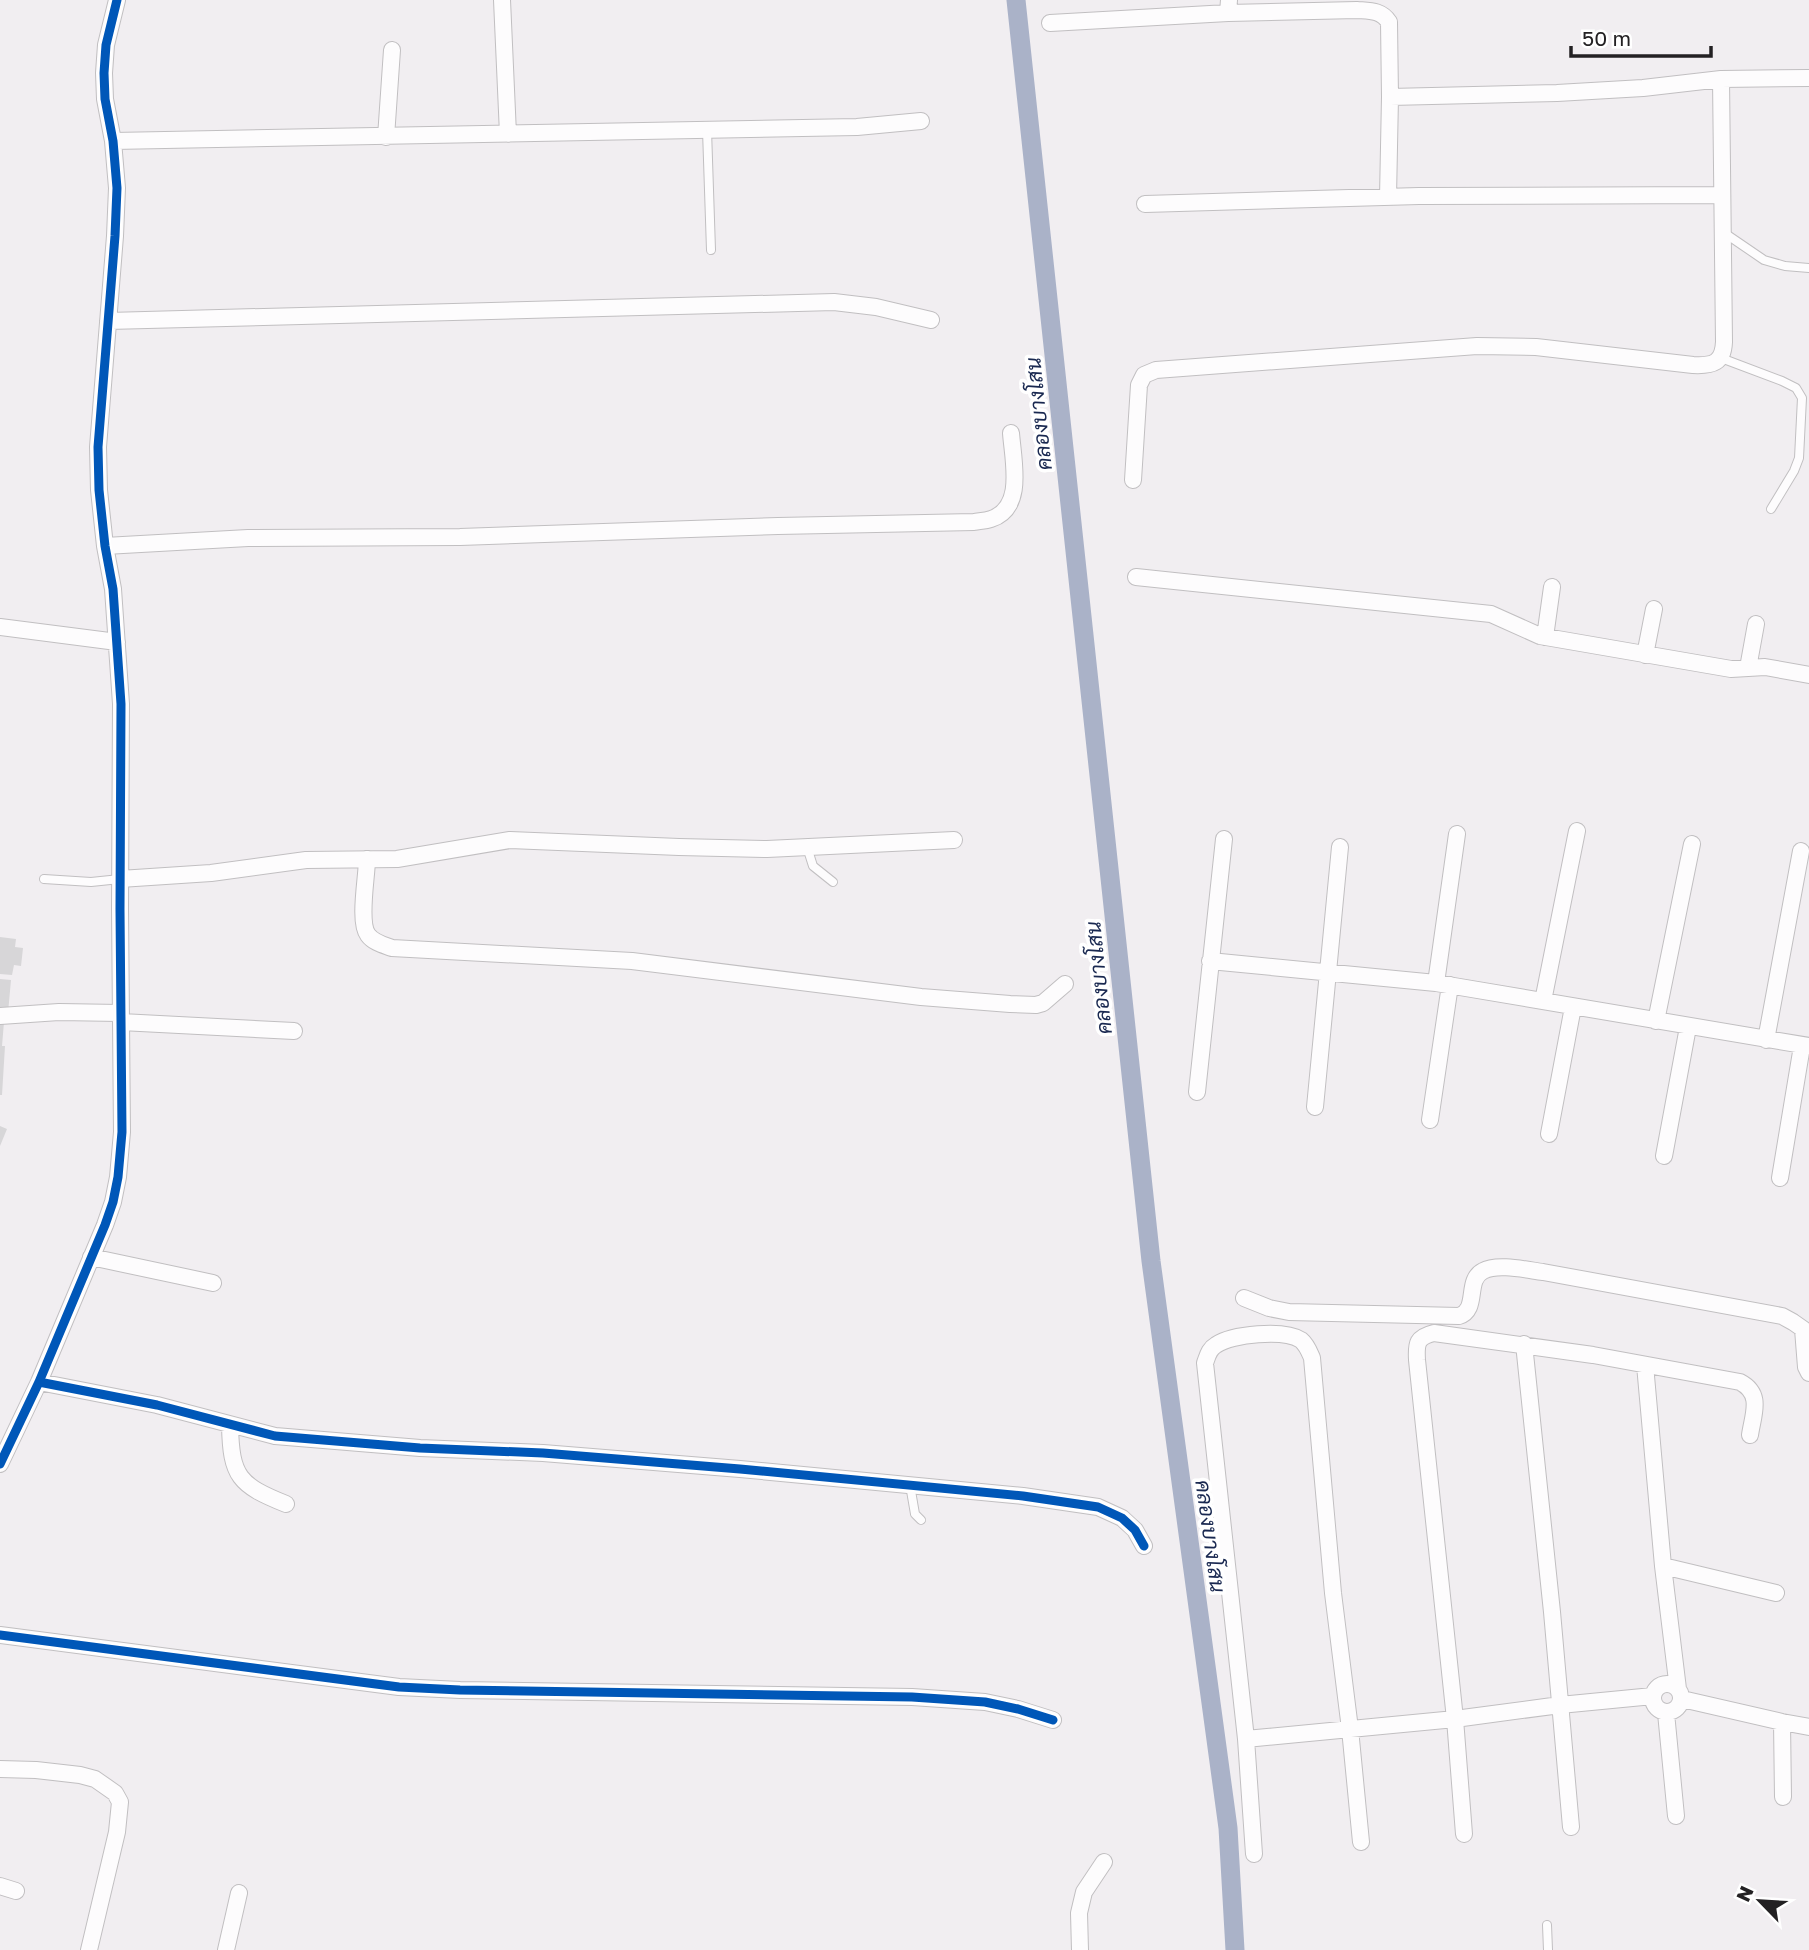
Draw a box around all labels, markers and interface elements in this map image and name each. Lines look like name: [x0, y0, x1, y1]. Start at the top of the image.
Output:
scale bar: [1571, 14, 1711, 58]
text: 50 m: [1582, 25, 1631, 51]
water label: คลองบางโสน: [1019, 356, 1057, 472]
water label: คลองบางโสน: [1079, 920, 1117, 1036]
water label: คลองบางโสน: [1190, 1478, 1232, 1595]
north arrow: [1725, 1866, 1795, 1936]
text: N: [1731, 1882, 1758, 1905]

